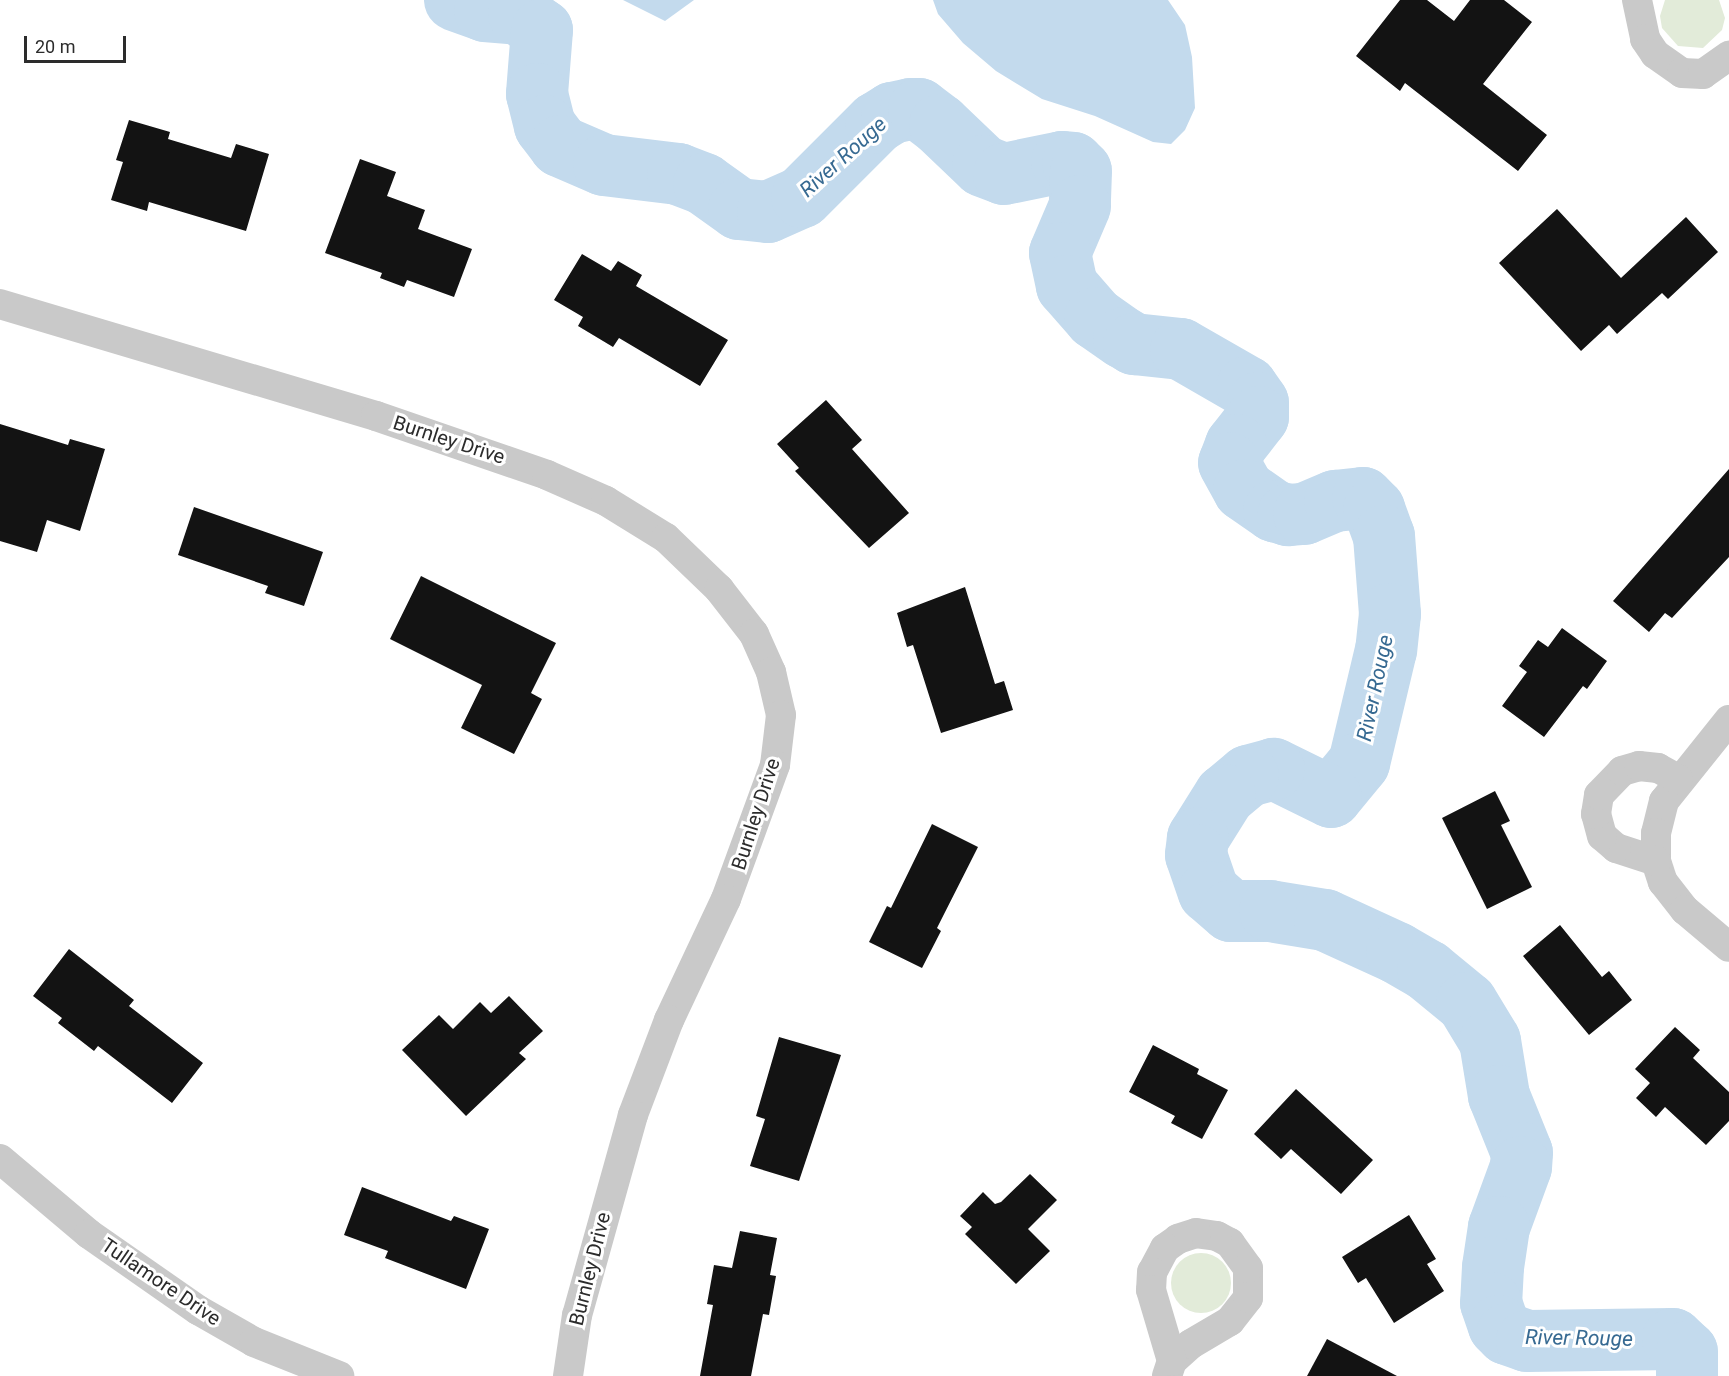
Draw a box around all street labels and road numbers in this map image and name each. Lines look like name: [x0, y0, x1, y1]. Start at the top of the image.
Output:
street label: Burnley Drive: [390, 411, 508, 469]
street label: Burnley Drive: [727, 755, 785, 873]
street label: Burnley Drive: [564, 1210, 616, 1328]
street label: Tullamore Drive: [97, 1233, 225, 1331]

